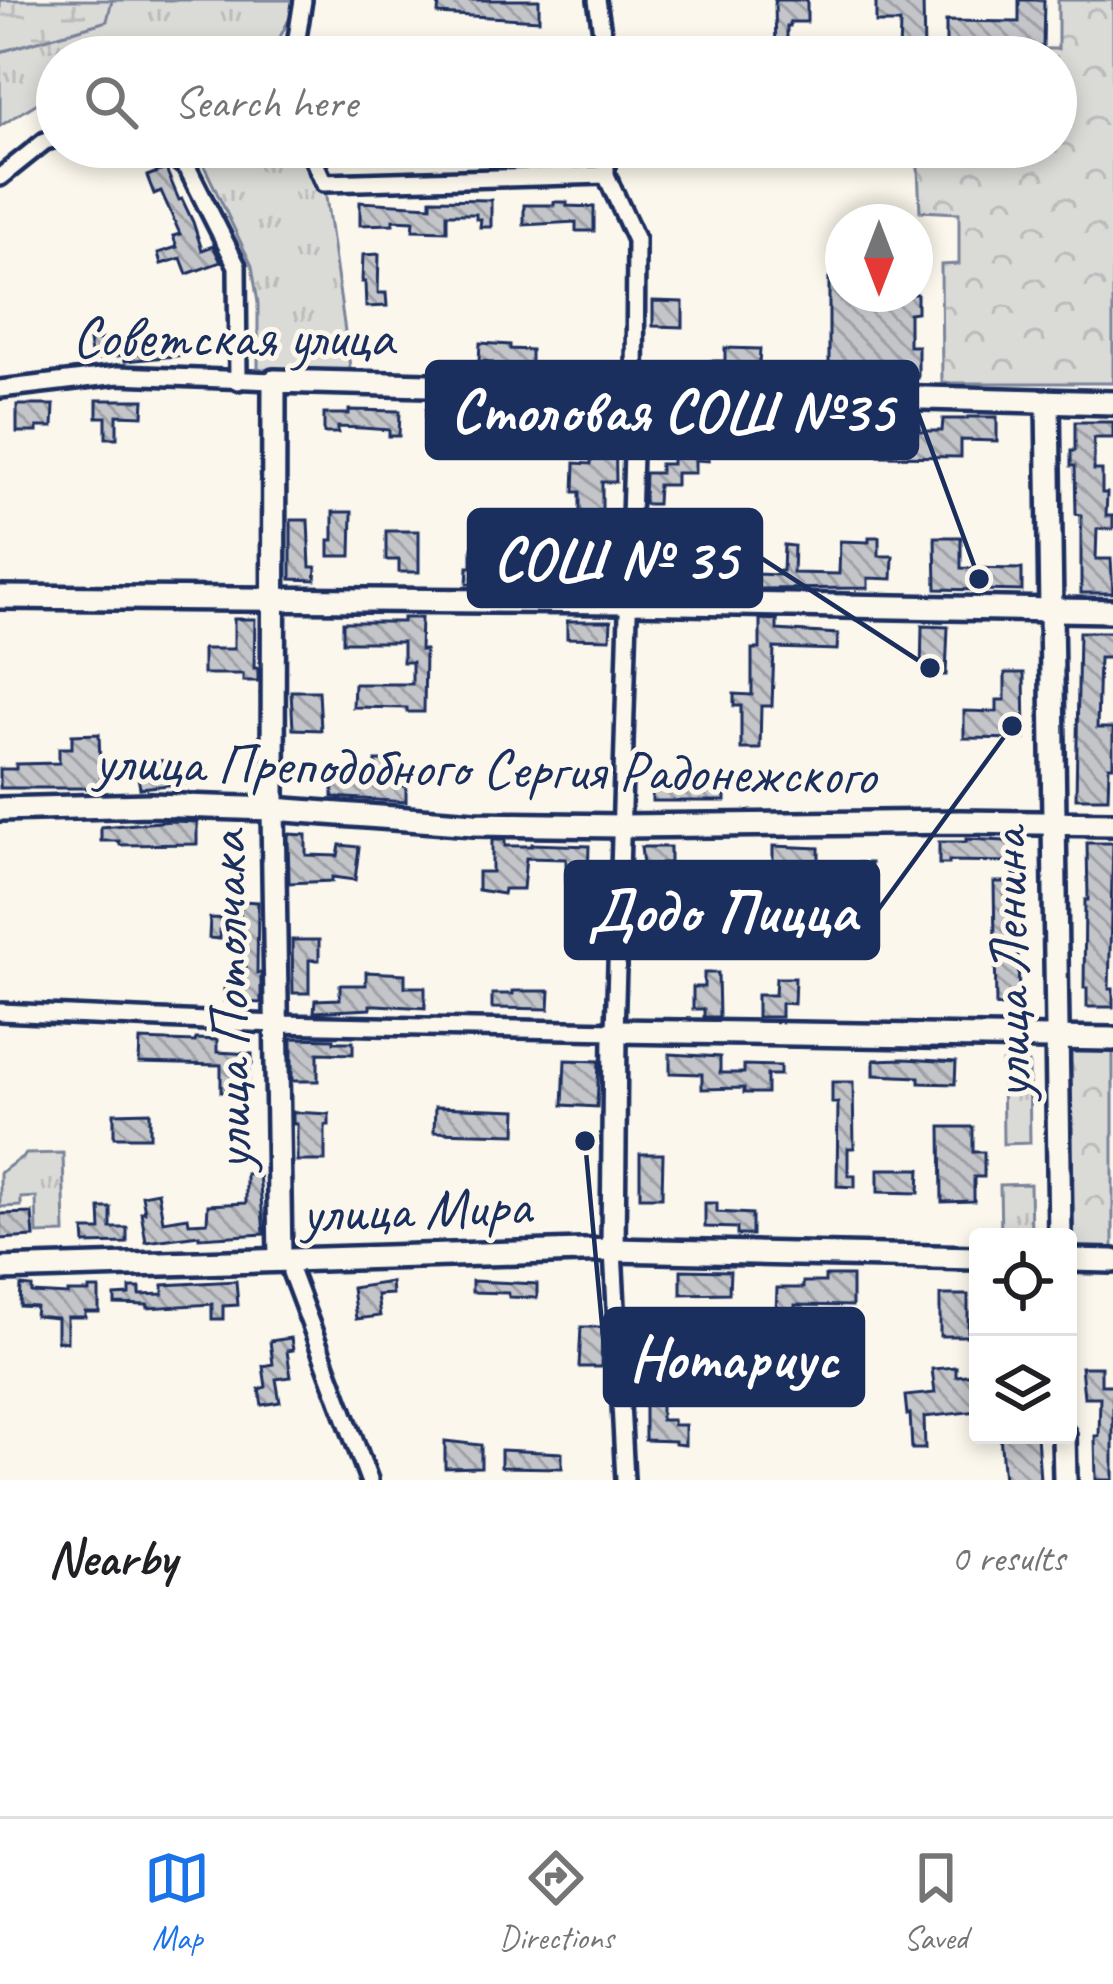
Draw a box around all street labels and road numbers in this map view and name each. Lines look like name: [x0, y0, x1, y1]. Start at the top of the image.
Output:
street label: Советская улица: [72, 301, 398, 373]
street label: улица Преподобного Сергия Радонежского: [91, 725, 879, 811]
street label: улица Ленина: [971, 823, 1047, 1103]
street label: улица Потолчака: [190, 827, 268, 1174]
street label: улица Мира: [297, 1169, 535, 1249]

